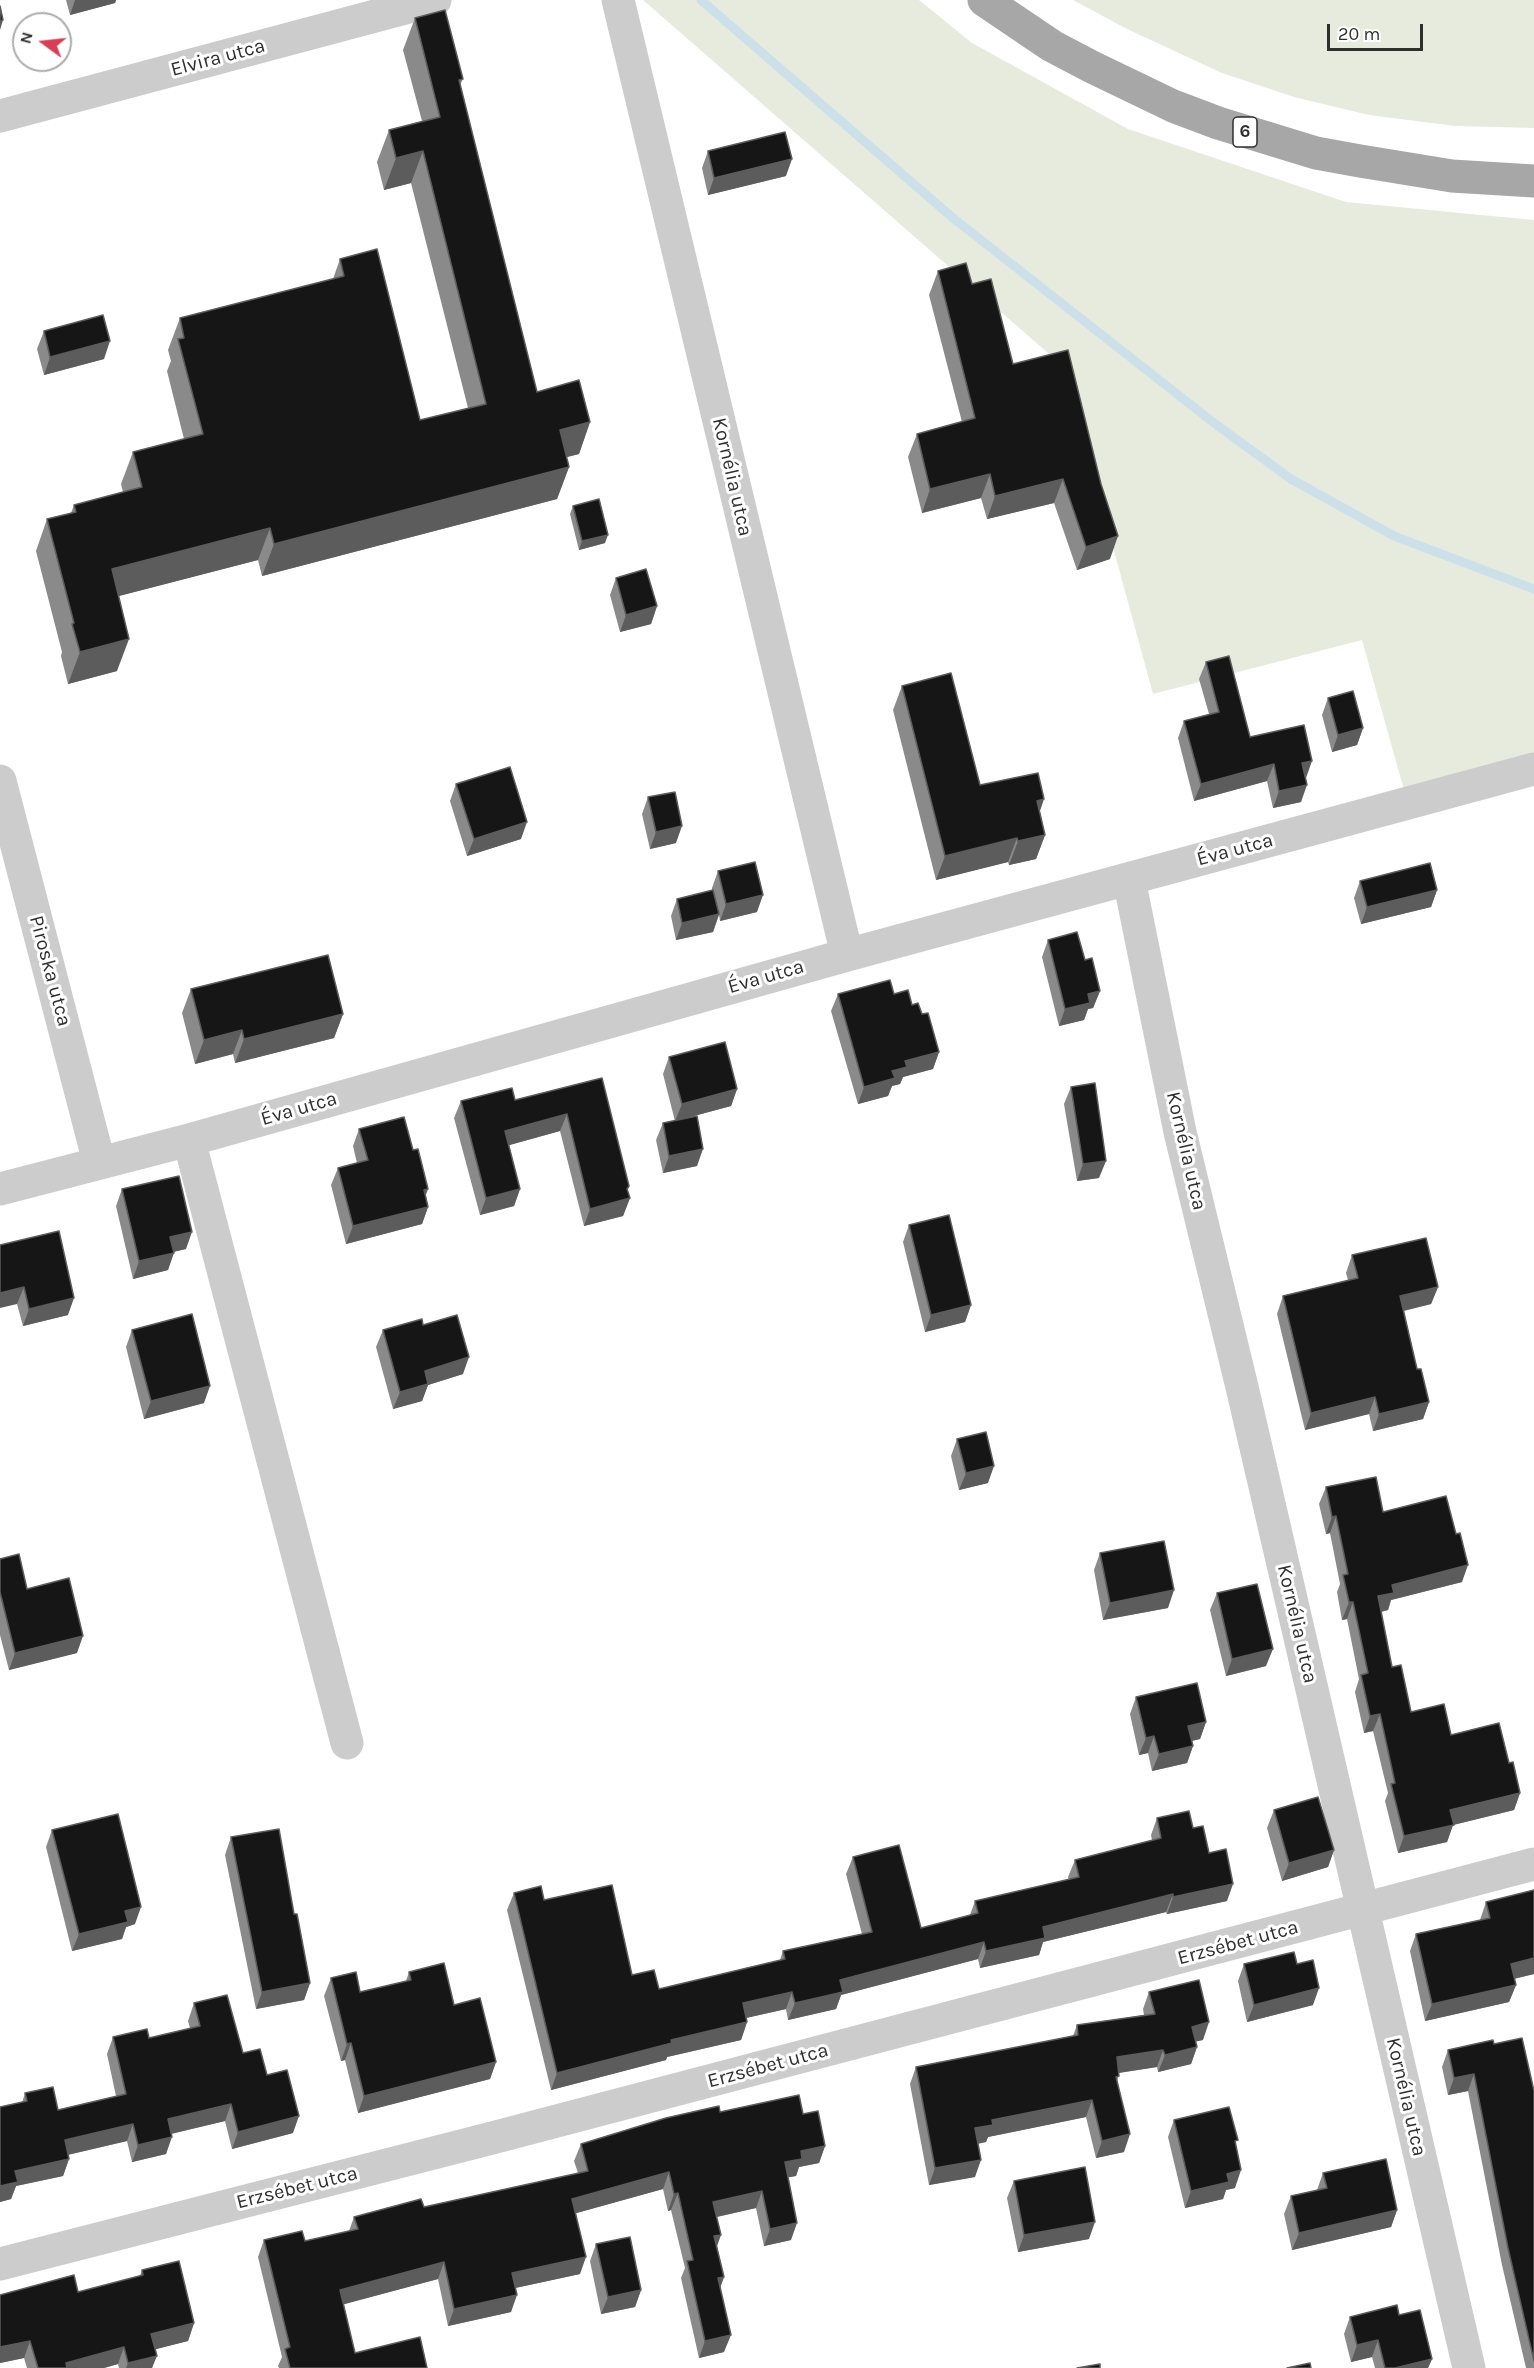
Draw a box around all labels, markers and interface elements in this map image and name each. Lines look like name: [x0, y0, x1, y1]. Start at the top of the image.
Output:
north arrow: [12, 12, 72, 72]
scale bar: [1330, 12, 1426, 50]
text: 20 m: [1338, 23, 1380, 45]
text: N: [15, 30, 37, 46]
street label: Elvira utca: [168, 34, 268, 82]
road number: 6: [1233, 117, 1257, 147]
street label: Kornélia utca: [707, 415, 757, 539]
street label: Éva utca: [1194, 828, 1276, 872]
street label: Piroska utca: [24, 913, 76, 1029]
street label: Éva utca: [725, 955, 807, 999]
street label: Éva utca: [258, 1087, 340, 1131]
street label: Kornélia utca: [1161, 1089, 1211, 1213]
street label: Kornélia utca: [1272, 1562, 1322, 1686]
street label: Erzsébet utca: [1175, 1915, 1301, 1971]
street label: Kornélia utca: [1381, 2035, 1431, 2159]
street label: Erzsébet utca: [705, 2038, 831, 2094]
street label: Erzsébet utca: [234, 2161, 360, 2215]

